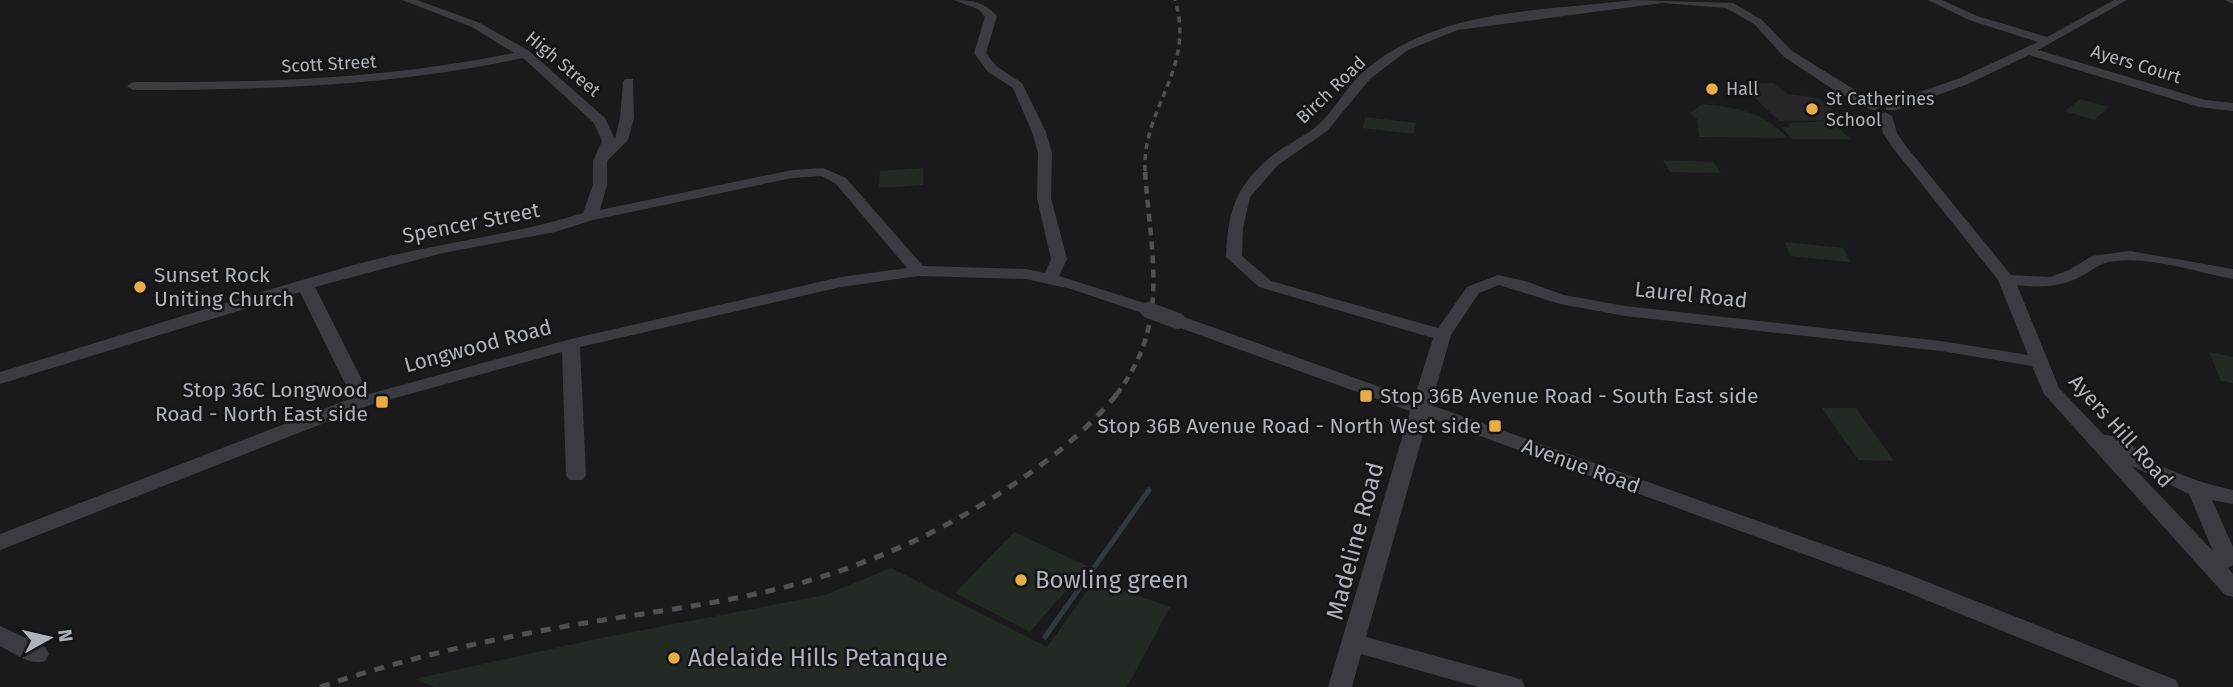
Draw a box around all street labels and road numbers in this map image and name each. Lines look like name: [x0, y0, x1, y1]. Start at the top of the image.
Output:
street label: High Street: [521, 26, 605, 102]
street label: Ayers Court: [2088, 40, 2184, 88]
street label: Scott Street: [281, 50, 378, 77]
street label: Birch Road: [1292, 52, 1370, 128]
street label: Spencer Street: [400, 197, 542, 249]
street label: Laurel Road: [1633, 276, 1749, 314]
street label: Longwood Road: [401, 314, 555, 378]
street label: Ayers Hill Road: [2063, 369, 2179, 493]
street label: Avenue Road: [1518, 433, 1644, 499]
street label: Madeline Road: [1321, 459, 1389, 623]

